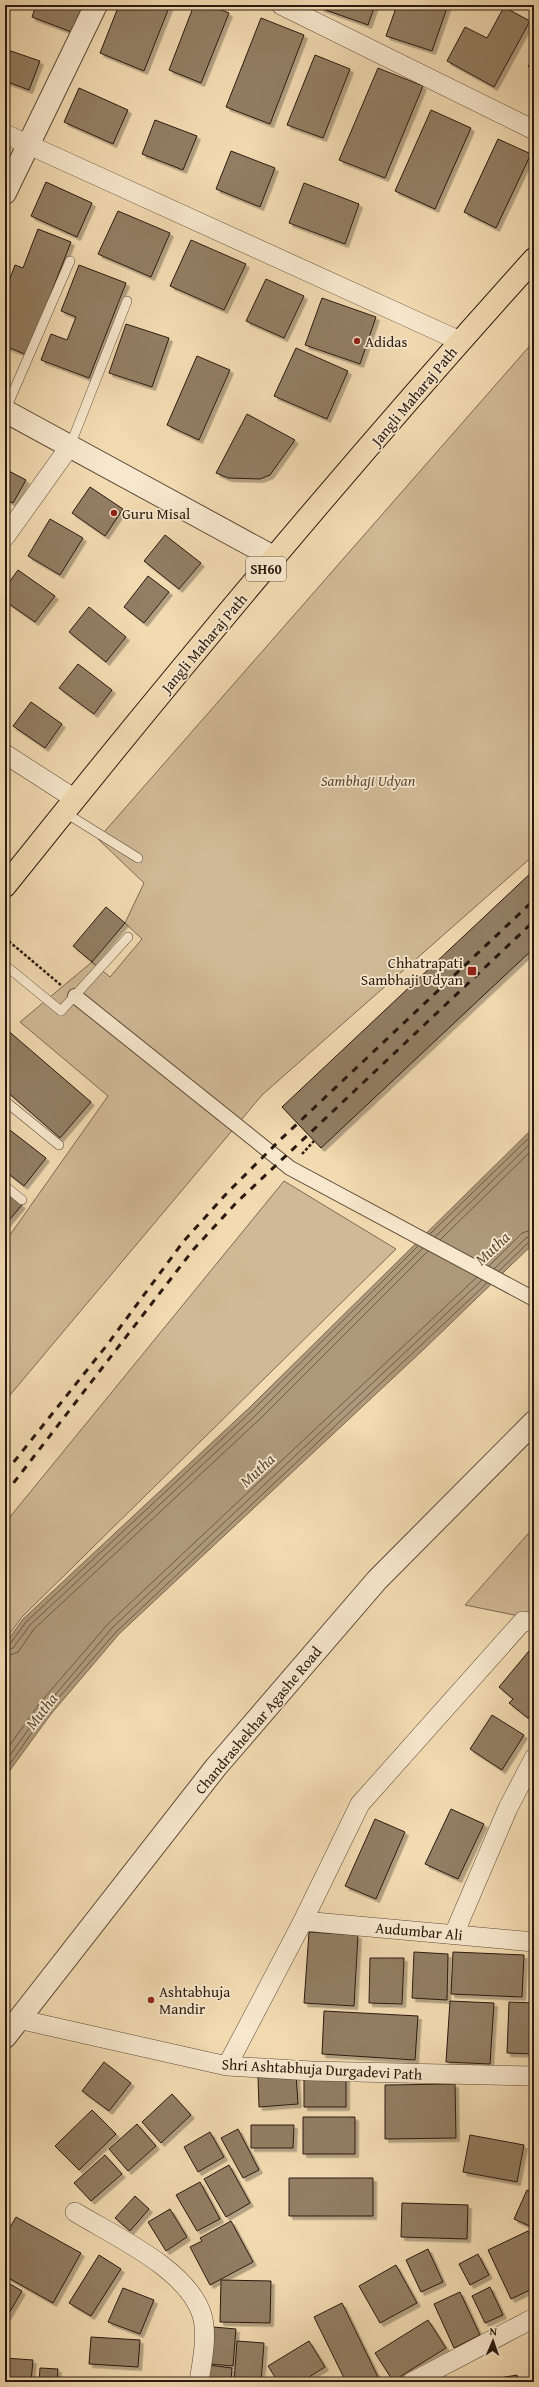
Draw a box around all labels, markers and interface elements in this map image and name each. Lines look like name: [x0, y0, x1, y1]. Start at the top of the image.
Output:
place label: Adidas: [365, 331, 407, 352]
marker: Adidas: [352, 336, 362, 346]
street label: Jangli Maharaj Path: [365, 341, 462, 452]
place label: Guru Misal: [122, 503, 190, 524]
marker: Guru Misal: [109, 508, 119, 518]
road number: SH60: [246, 557, 286, 581]
street label: Jangli Maharaj Path: [155, 588, 252, 699]
park label: Sambhaji Udyan: [321, 770, 416, 791]
place label: Chhatrapati Sambhaji Udyan: [361, 952, 464, 990]
marker: Chhatrapati Sambhaji Udyan: [466, 965, 478, 977]
water label: Mutha: [469, 1225, 516, 1271]
water label: Mutha: [234, 1447, 281, 1493]
street label: Chandrashekhar Agashe Road: [190, 1642, 326, 1798]
water label: Mutha: [19, 1687, 63, 1734]
street label: Audumbar Ali: [375, 1917, 463, 1945]
place label: Ashtabhuja Mandir: [159, 1981, 230, 2019]
marker: Ashtabhuja Mandir: [146, 1995, 156, 2005]
street label: Shri Ashtabhuja Durgadevi Path: [221, 2053, 423, 2085]
north arrow: [473, 2321, 513, 2361]
text: N: [489, 2323, 498, 2339]

